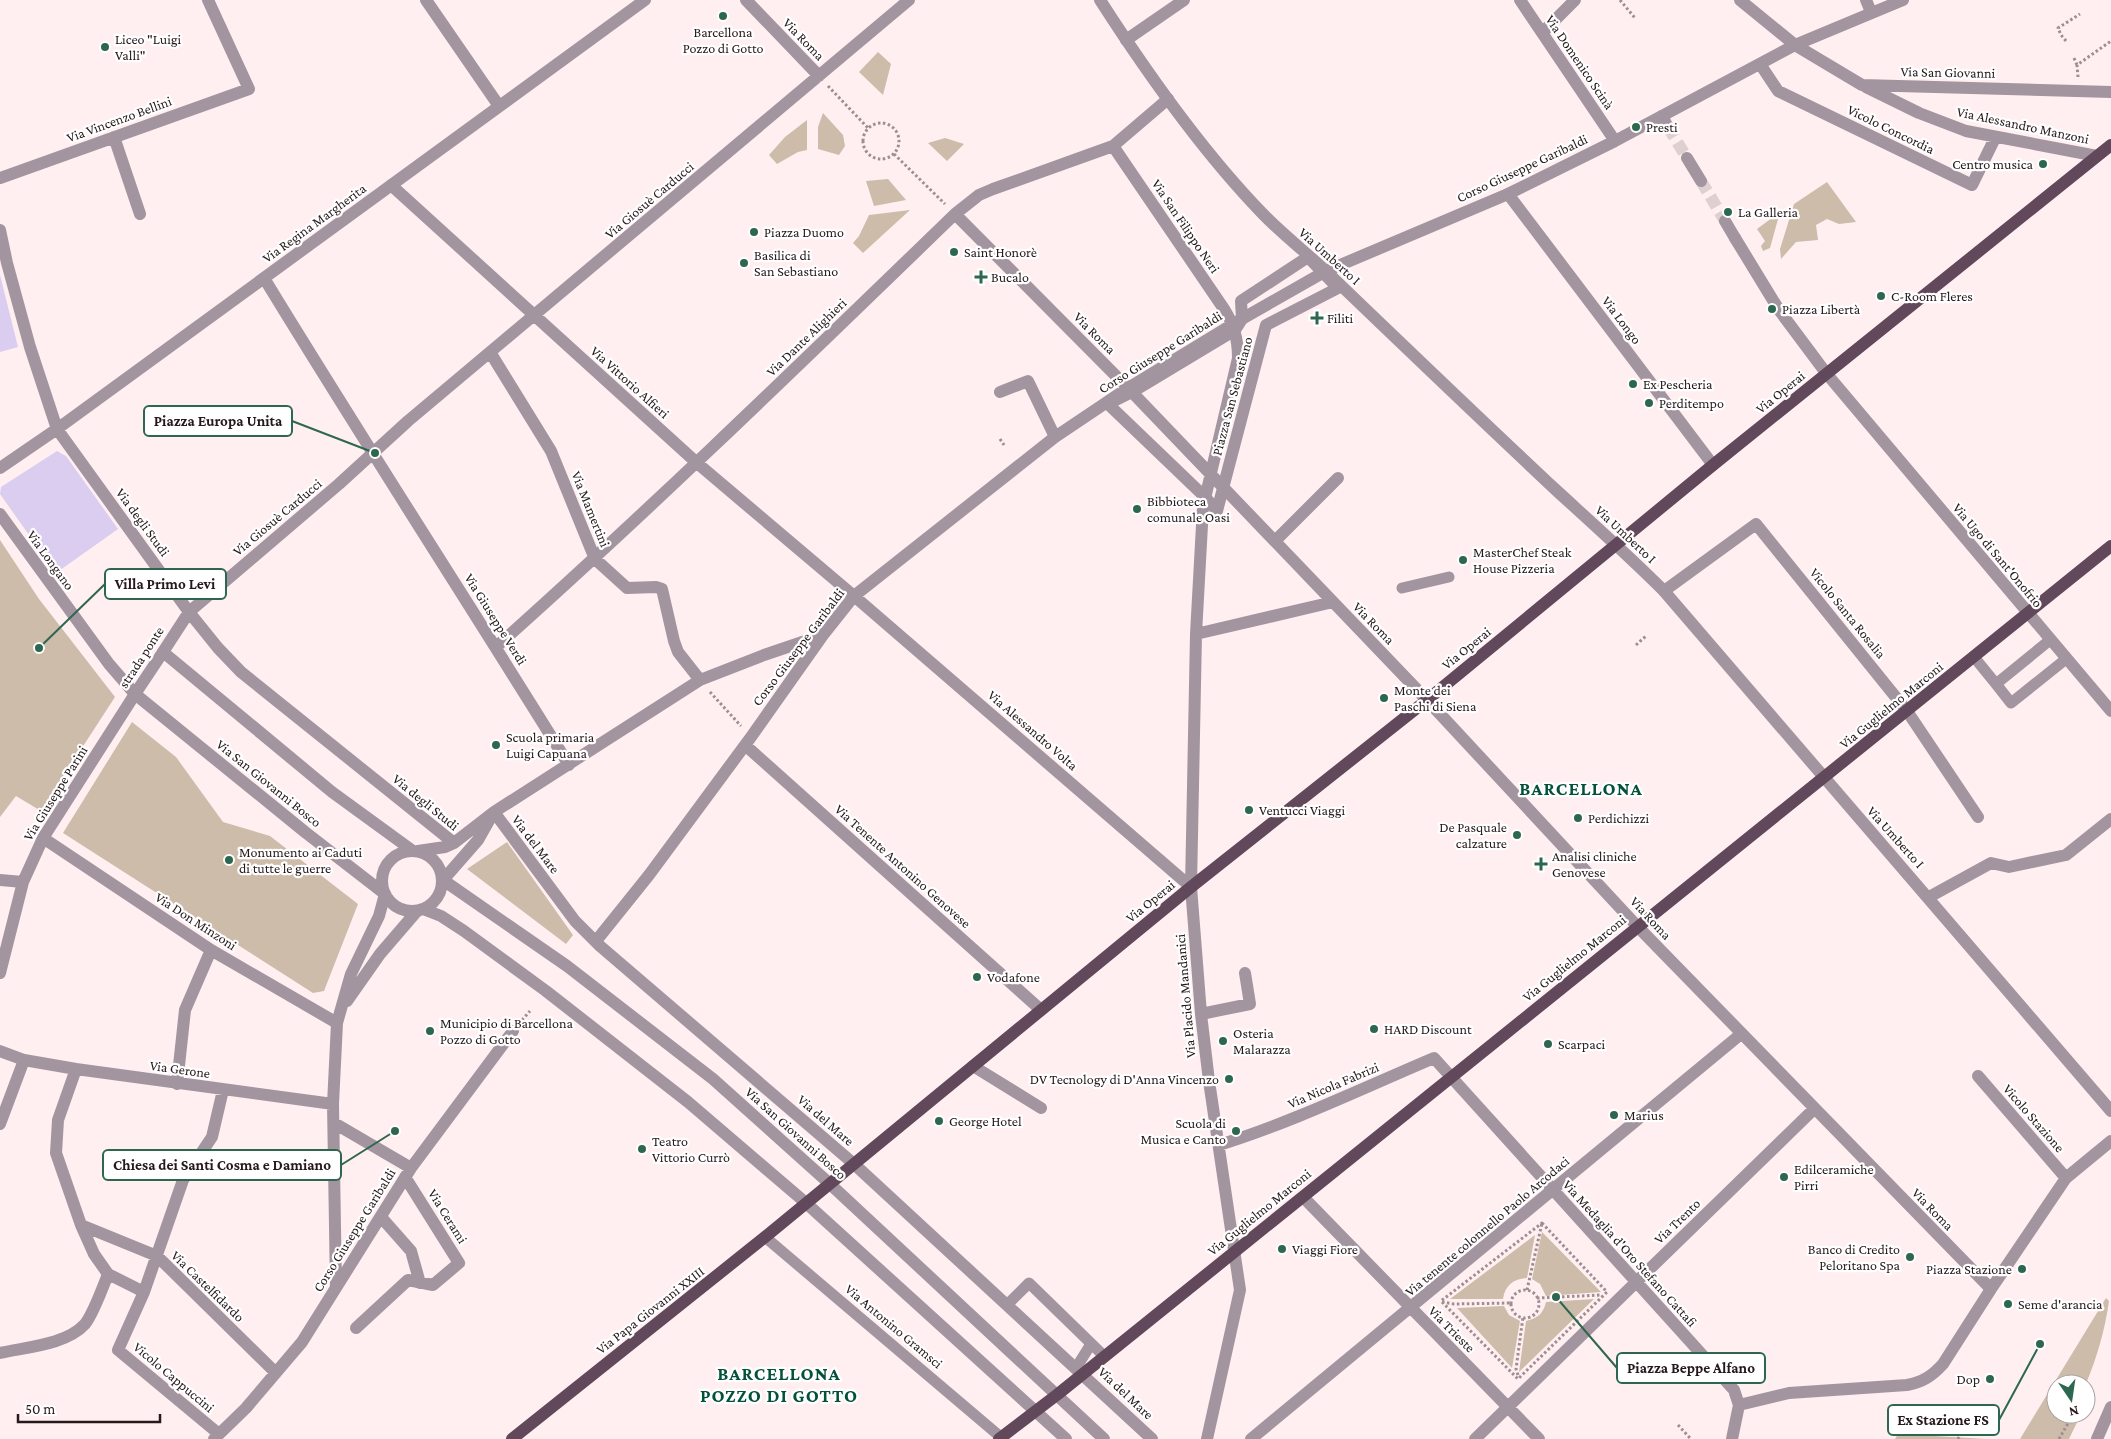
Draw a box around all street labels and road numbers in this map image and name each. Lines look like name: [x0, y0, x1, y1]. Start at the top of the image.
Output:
street label: Via Domenico Scinà: [1542, 12, 1618, 113]
street label: Via Roma: [780, 14, 828, 64]
street label: Via San Giovanni: [1901, 63, 1996, 81]
street label: Via Vincenzo Bellini: [64, 92, 174, 145]
street label: Vicolo Concordia: [1845, 101, 1938, 157]
street label: Via Alessandro Manzoni: [1955, 103, 2091, 147]
street label: Corso Giuseppe Garibaldi: [1454, 130, 1590, 205]
street label: Via Giosuè Carducci: [601, 158, 697, 242]
street label: Via San Filippo Neri: [1149, 176, 1223, 276]
street label: Via Regina Margherita: [259, 180, 369, 266]
street label: Via Umberto I: [1296, 224, 1364, 288]
street label: Via Longo: [1599, 293, 1645, 347]
street label: Via Dante Alighieri: [763, 294, 850, 379]
street label: Corso Giuseppe Garibaldi: [1095, 307, 1225, 397]
street label: Via Roma: [1071, 309, 1120, 358]
street label: Piazza San Sebastiano: [1208, 335, 1256, 457]
street label: Via Vittorio Alfieri: [587, 343, 673, 422]
street label: Via Operai: [1752, 367, 1808, 417]
street label: Via Mamertini: [569, 469, 614, 550]
street label: Via Giosuè Carducci: [229, 475, 325, 559]
street label: Via degli Studi: [113, 485, 173, 560]
street label: Via Ugo di Sant'Onofrio: [1950, 500, 2046, 610]
street label: Via Umberto I: [1592, 502, 1660, 566]
street label: Via Longano: [24, 527, 78, 593]
street label: Vicolo Santa Rosalia: [1807, 564, 1890, 662]
street label: Via Giuseppe Verdi: [461, 570, 531, 668]
street label: Corso Giuseppe Garibaldi: [749, 585, 847, 709]
street label: Via Roma: [1350, 598, 1398, 648]
street label: strada ponte: [115, 623, 167, 691]
street label: Via Operai: [1438, 623, 1494, 673]
street label: Via Guglielmo Marconi: [1836, 658, 1946, 752]
street label: Via Alessandro Volta: [985, 687, 1082, 774]
street label: Via San Giovanni Bosco: [213, 736, 325, 830]
street label: Via Giuseppe Parini: [19, 742, 91, 843]
street label: Via degli Studi: [390, 770, 463, 834]
street label: Via Tenente Antonino Genovese: [832, 801, 974, 931]
street label: Via Umberto I: [1864, 803, 1928, 871]
street label: Via del Mare: [509, 812, 563, 876]
street label: Via Operai: [1122, 876, 1178, 926]
street label: Via Don Minzoni: [152, 889, 240, 953]
street label: Via Roma: [1627, 893, 1675, 943]
street label: Via Guglielmo Marconi: [1519, 911, 1629, 1005]
street label: Via Placido Mandanici: [1172, 933, 1198, 1059]
street label: Via Gerone: [149, 1057, 211, 1081]
street label: Via Nicola Fabrizi: [1285, 1058, 1381, 1111]
street label: Vicolo Stazione: [2000, 1081, 2068, 1155]
street label: Via San Giovanni Bosco: [742, 1084, 850, 1183]
street label: Via del Mare: [795, 1091, 857, 1149]
street label: Via tenente colonnello Paolo Arcodaci: [1402, 1152, 1573, 1299]
street label: Corso Giuseppe Garibaldi: [309, 1165, 399, 1295]
street label: Via Guglielmo Marconi: [1204, 1165, 1314, 1259]
street label: Via Medaglia d'Oro Stefano Cattafi: [1560, 1176, 1701, 1330]
street label: Via Roma: [1909, 1184, 1957, 1234]
street label: Via Cerami: [425, 1186, 471, 1246]
street label: Via Trento: [1651, 1195, 1703, 1247]
street label: Via Castelfidardo: [168, 1247, 248, 1325]
street label: Via Papa Giovanni XXIII: [593, 1263, 707, 1357]
street label: Via Antonino Gramsci: [842, 1281, 946, 1372]
street label: Via Trieste: [1425, 1302, 1479, 1356]
street label: Vicolo Cappuccini: [130, 1339, 218, 1416]
street label: Via del Mare: [1095, 1364, 1157, 1422]

